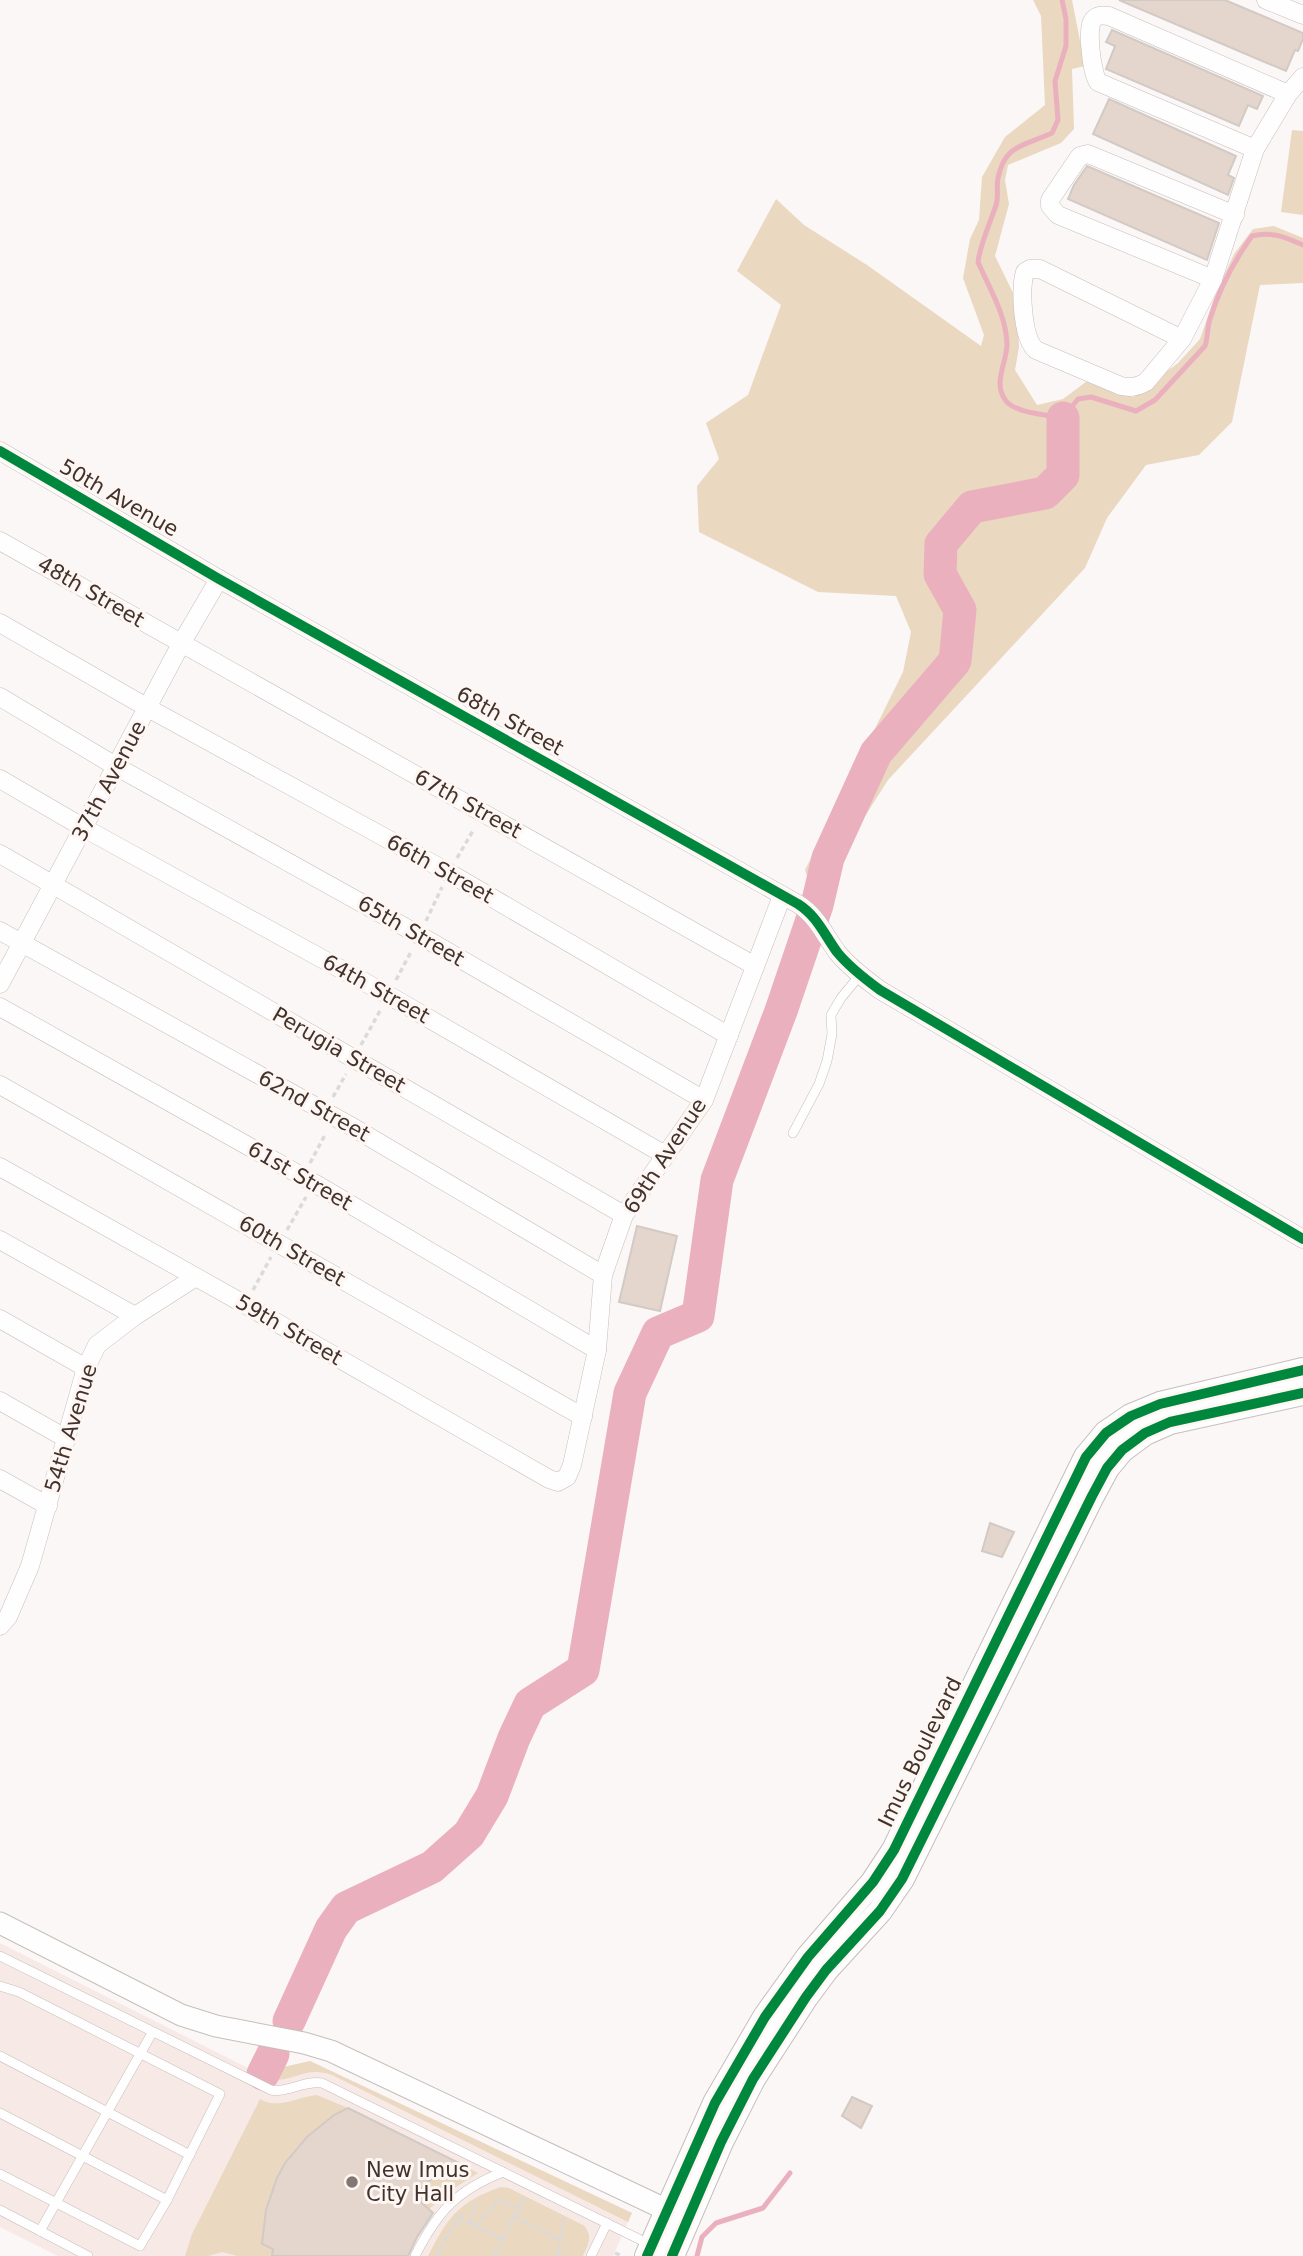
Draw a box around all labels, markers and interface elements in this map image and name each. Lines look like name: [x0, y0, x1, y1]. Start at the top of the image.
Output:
street label: 50th Avenue: [55, 454, 183, 542]
street label: 48th Street: [34, 552, 148, 632]
street label: 68th Street: [452, 682, 568, 760]
street label: 37th Avenue: [67, 717, 151, 845]
street label: 67th Street: [410, 765, 526, 843]
street label: 66th Street: [382, 830, 498, 908]
street label: 65th Street: [354, 891, 468, 971]
street label: 64th Street: [318, 950, 434, 1028]
street label: Perugia Street: [268, 1002, 410, 1098]
street label: 62nd Street: [254, 1065, 374, 1147]
street label: 69th Avenue: [619, 1094, 711, 1218]
street label: 61st Street: [244, 1137, 356, 1215]
street label: 60th Street: [235, 1211, 349, 1291]
street label: 59th Street: [232, 1290, 346, 1370]
street label: 54th Avenue: [40, 1361, 102, 1495]
street label: Imus Boulevard: [873, 1673, 967, 1831]
place label: New Imus City Hall: [366, 2158, 469, 2206]
marker: New Imus City Hall: [344, 2174, 360, 2190]

